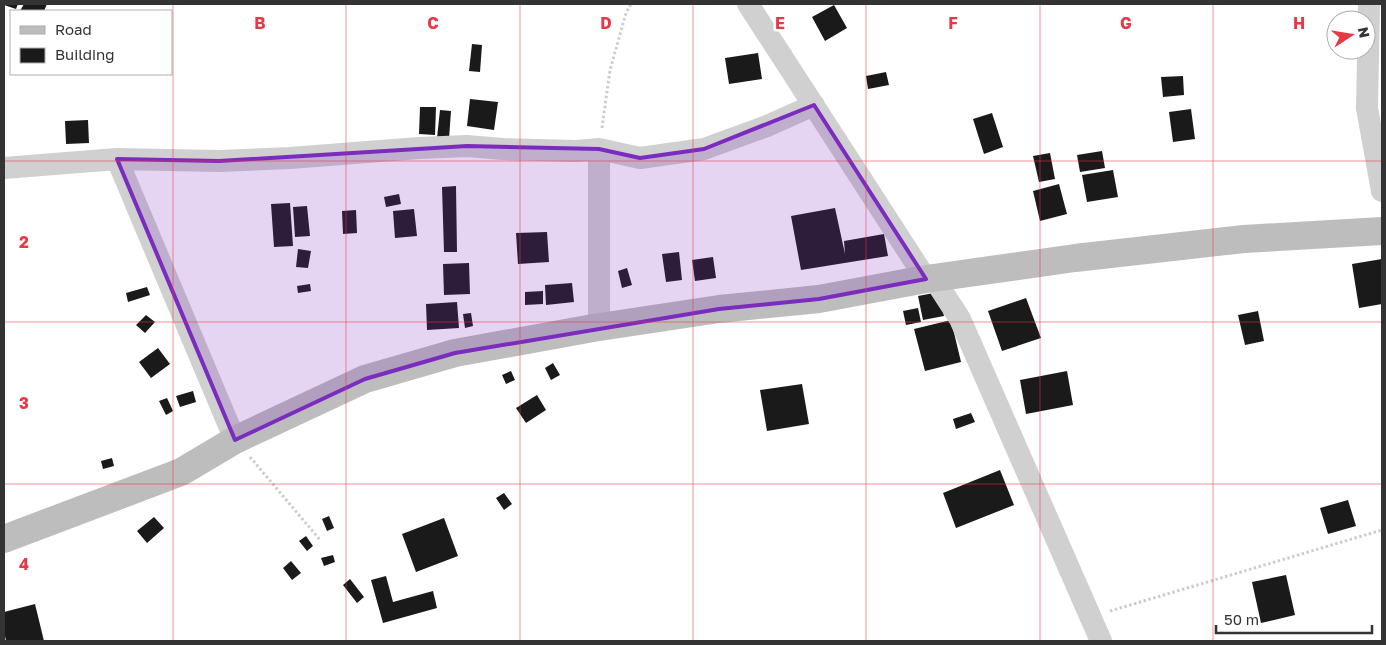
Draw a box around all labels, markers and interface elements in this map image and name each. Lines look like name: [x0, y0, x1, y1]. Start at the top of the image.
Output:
legend: [10, 10, 172, 75]
north arrow: [1326, 10, 1376, 60]
text: B: [254, 13, 266, 33]
text: C: [427, 13, 439, 33]
text: D: [600, 13, 612, 33]
text: E: [775, 13, 785, 33]
text: F: [948, 13, 958, 33]
text: G: [1120, 13, 1132, 33]
text: H: [1293, 13, 1305, 33]
text: Road: [55, 20, 92, 38]
text: N: [1355, 25, 1374, 39]
text: Building: [55, 45, 115, 63]
text: 2: [19, 232, 29, 252]
text: 3: [19, 393, 29, 413]
text: 4: [19, 554, 29, 574]
scale bar: [1216, 602, 1372, 634]
text: 50 m: [1224, 610, 1259, 628]

